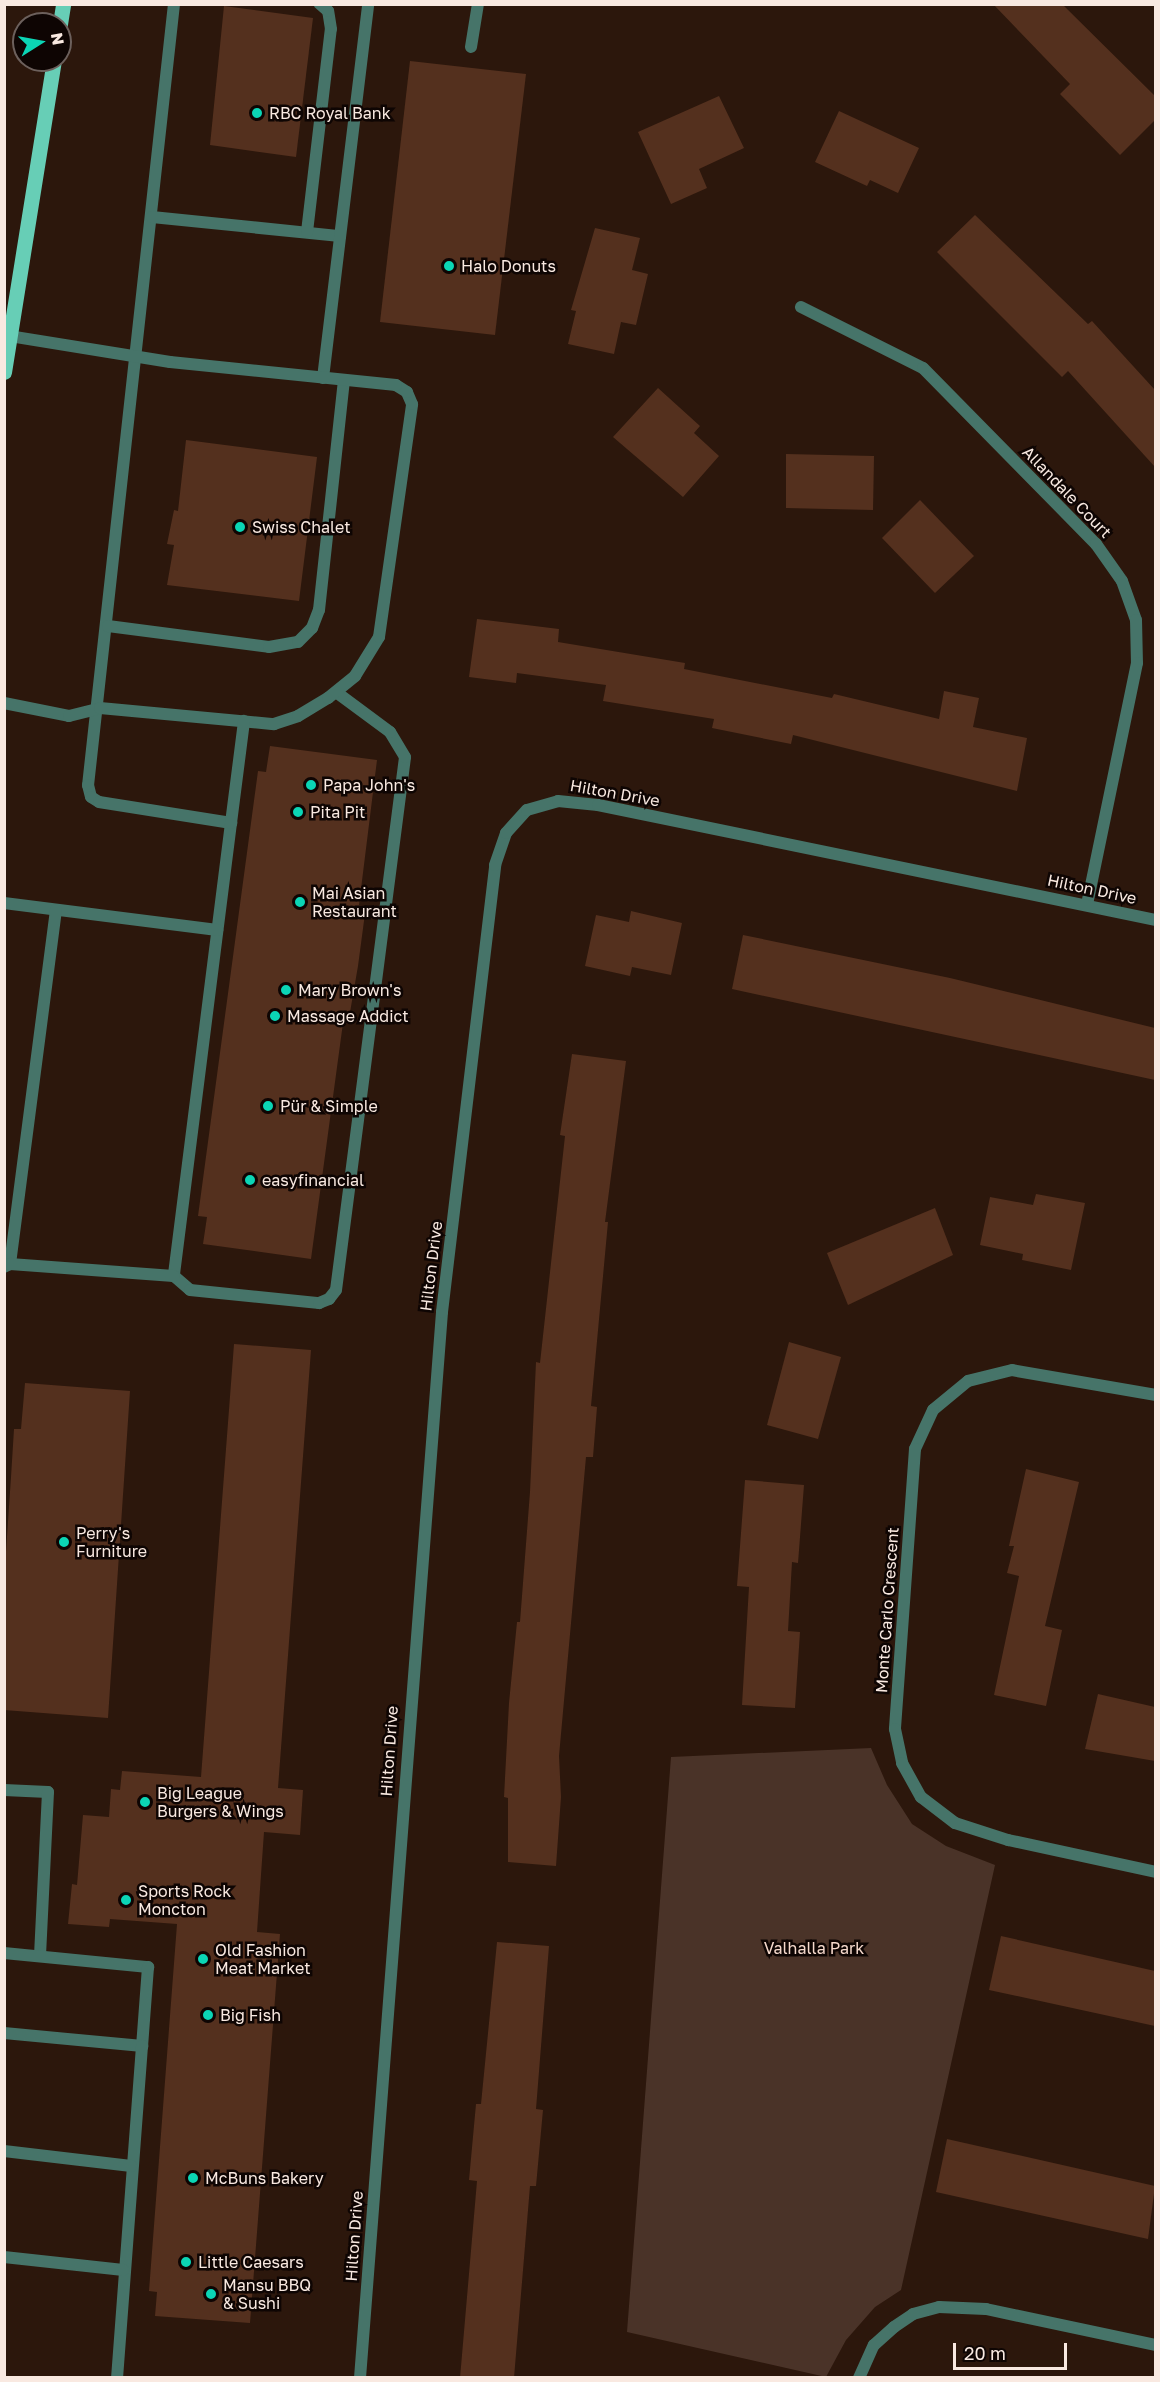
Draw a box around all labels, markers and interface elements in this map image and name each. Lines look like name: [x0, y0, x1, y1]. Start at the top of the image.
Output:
north arrow: [12, 12, 72, 72]
text: N: [47, 31, 69, 47]
place label: RBC Royal Bank: [269, 103, 391, 123]
marker: RBC Royal Bank: [250, 106, 264, 120]
place label: Halo Donuts: [461, 256, 556, 276]
marker: Halo Donuts: [442, 259, 456, 273]
street label: Allandale Court: [1018, 442, 1116, 542]
place label: Swiss Chalet: [252, 517, 351, 537]
marker: Swiss Chalet: [233, 520, 247, 534]
place label: Papa John's: [323, 775, 415, 795]
street label: Hilton Drive: [569, 776, 661, 810]
marker: Papa John's: [304, 778, 318, 792]
place label: Pita Pit: [310, 802, 365, 822]
marker: Pita Pit: [291, 805, 305, 819]
street label: Hilton Drive: [1046, 870, 1138, 908]
place label: Mai Asian Restaurant: [312, 883, 397, 921]
marker: Mai Asian Restaurant: [293, 895, 307, 909]
place label: Mary Brown's: [298, 980, 401, 1000]
marker: Mary Brown's: [279, 983, 293, 997]
place label: Massage Addict: [287, 1006, 409, 1026]
marker: Massage Addict: [268, 1009, 282, 1023]
place label: Pür & Simple: [280, 1096, 378, 1116]
marker: Pür & Simple: [261, 1099, 275, 1113]
place label: easyfinancial: [262, 1170, 364, 1190]
marker: easyfinancial: [243, 1173, 257, 1187]
street label: Hilton Drive: [416, 1220, 446, 1312]
place label: Perry's Furniture: [76, 1523, 147, 1561]
street label: Monte Carlo Crescent: [872, 1526, 902, 1694]
marker: Perry's Furniture: [57, 1535, 71, 1549]
street label: Hilton Drive: [376, 1705, 402, 1797]
place label: Big League Burgers & Wings: [157, 1783, 284, 1821]
marker: Big League Burgers & Wings: [138, 1795, 152, 1809]
place label: Sports Rock Moncton: [138, 1881, 231, 1919]
marker: Sports Rock Moncton: [119, 1893, 133, 1907]
park label: Valhalla Park: [764, 1938, 864, 1958]
place label: Old Fashion Meat Market: [215, 1940, 311, 1978]
marker: Old Fashion Meat Market: [196, 1952, 210, 1966]
place label: Big Fish: [220, 2005, 281, 2025]
marker: Big Fish: [201, 2008, 215, 2022]
place label: McBuns Bakery: [205, 2168, 324, 2188]
marker: McBuns Bakery: [186, 2171, 200, 2185]
street label: Hilton Drive: [341, 2190, 367, 2282]
place label: Little Caesars: [198, 2252, 304, 2272]
marker: Little Caesars: [179, 2255, 193, 2269]
place label: Mansu BBQ & Sushi: [223, 2275, 311, 2313]
marker: Mansu BBQ & Sushi: [204, 2287, 218, 2301]
scale bar: [956, 2331, 1070, 2369]
text: 20 m: [964, 2342, 1006, 2364]

